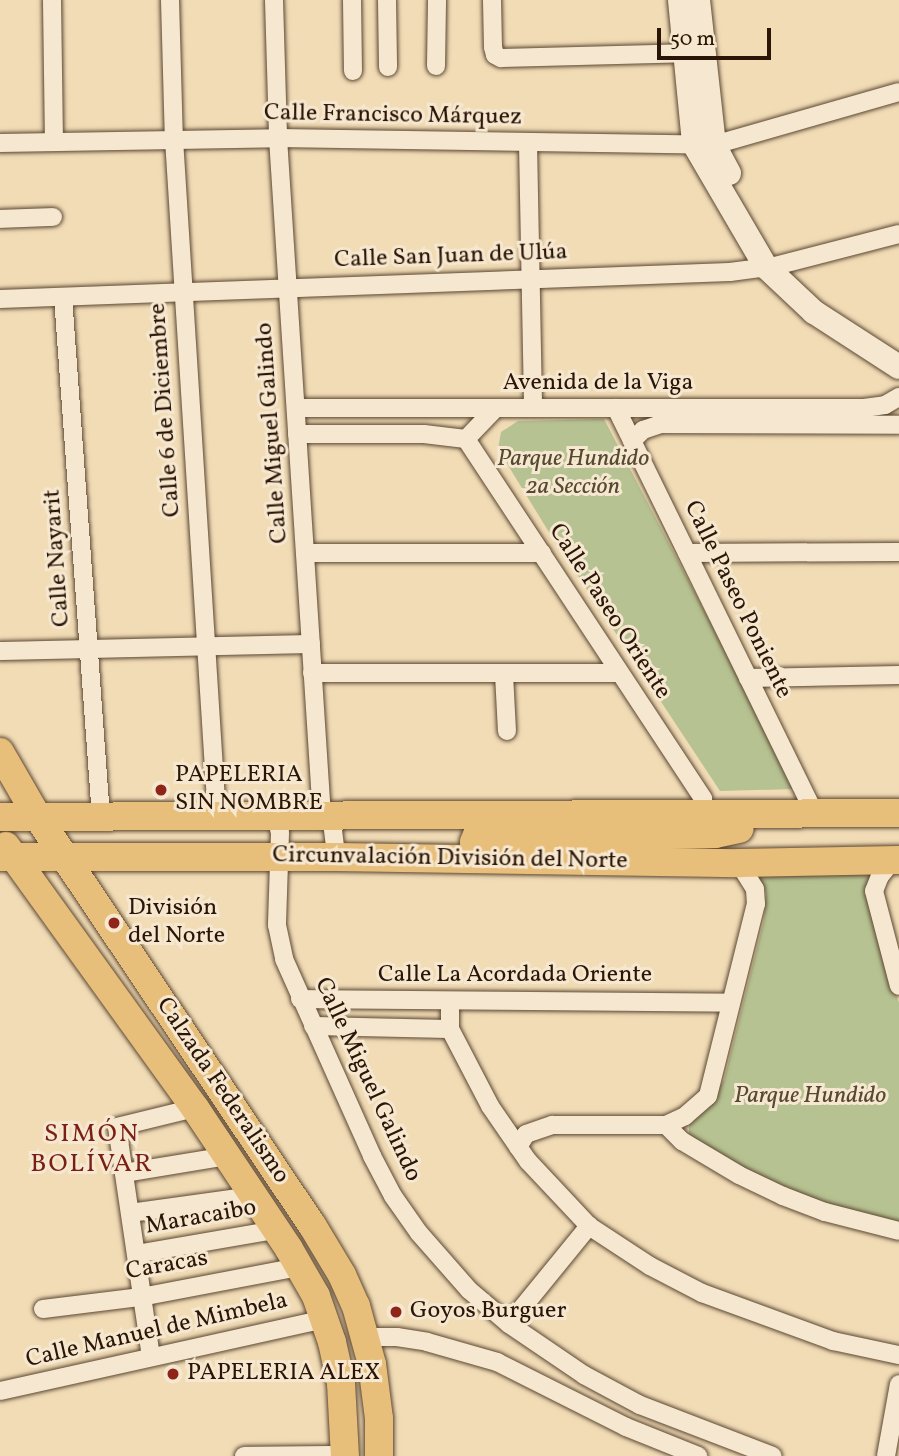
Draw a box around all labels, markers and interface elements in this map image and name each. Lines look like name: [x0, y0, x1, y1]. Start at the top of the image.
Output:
scale bar: [661, 14, 775, 58]
text: 50 m: [670, 25, 715, 54]
street label: Calle Francisco Márquez: [264, 99, 522, 133]
street label: Calle San Juan de Ulúa: [334, 239, 568, 275]
street label: Calle 6 de Diciembre: [144, 302, 188, 518]
street label: Calle Miguel Galindo: [251, 322, 295, 544]
street label: Avenida de la Viga: [502, 370, 694, 398]
park label: Parque Hundido 2a Sección: [497, 446, 649, 502]
street label: Calle Nayarit: [39, 488, 77, 628]
street label: Calle Paseo Poniente: [677, 496, 797, 704]
street label: Calle Paseo Oriente: [542, 519, 676, 705]
place label: PAPELERIA SIN NOMBRE: [175, 762, 323, 818]
marker: PAPELERIA SIN NOMBRE: [153, 782, 169, 798]
street label: Circunvalación División del Norte: [272, 842, 628, 876]
place label: División del Norte: [128, 895, 225, 951]
marker: División del Norte: [106, 915, 122, 931]
street label: Calle La Acordada Oriente: [378, 962, 652, 990]
street label: Calle Miguel Galindo: [307, 974, 427, 1186]
street label: Calzada Federalismo: [149, 992, 295, 1190]
park label: Parque Hundido: [734, 1083, 886, 1111]
district label: SIMÓN BOLÍVAR: [31, 1119, 153, 1180]
street label: Maracaibo: [143, 1194, 259, 1242]
street label: Caracas: [124, 1245, 210, 1287]
street label: Calle Manuel de Mimbela: [23, 1287, 291, 1375]
place label: Goyos Burguer: [410, 1298, 566, 1326]
marker: Goyos Burguer: [388, 1304, 404, 1320]
place label: PAPELERIA ALEX: [187, 1360, 380, 1388]
marker: PAPELERIA ALEX: [165, 1366, 181, 1382]

